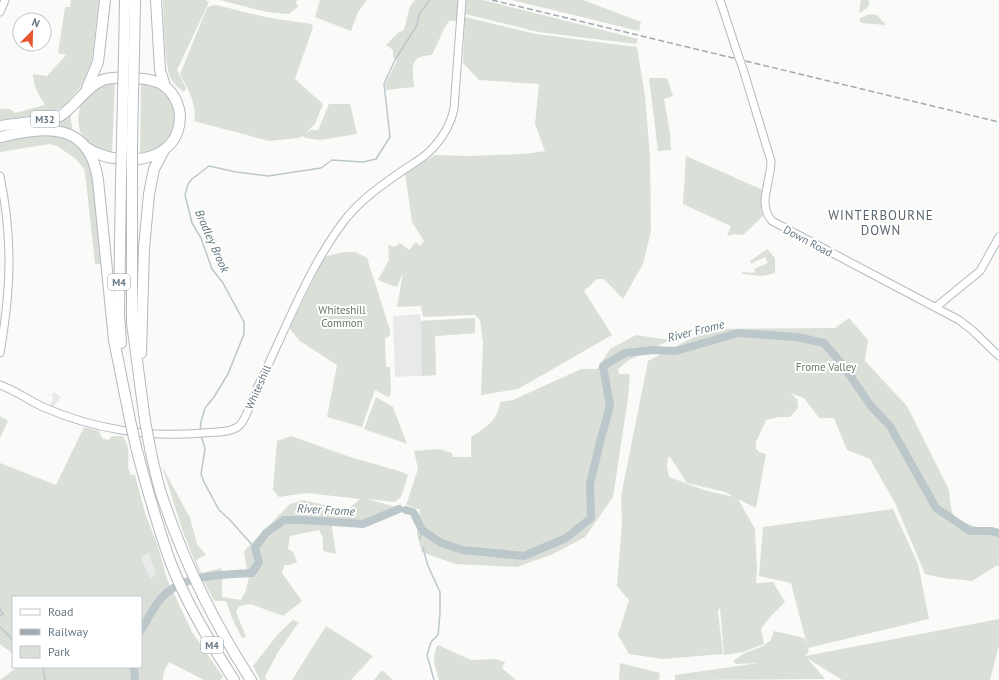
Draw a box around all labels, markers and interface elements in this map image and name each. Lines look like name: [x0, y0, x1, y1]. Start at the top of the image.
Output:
north arrow: [12, 12, 52, 52]
text: N: [30, 15, 42, 31]
road number: M32: [31, 111, 59, 127]
water label: Bradley Brook: [192, 207, 233, 275]
district label: WINTERBOURNE DOWN: [828, 207, 934, 239]
street label: Down Road: [781, 222, 835, 260]
road number: M4: [108, 274, 130, 290]
park label: Whiteshill Common: [318, 303, 366, 330]
water label: River Frome: [666, 316, 726, 345]
park label: Frome Valley: [796, 360, 857, 374]
street label: Whiteshill: [242, 362, 274, 411]
water label: River Frome: [297, 500, 356, 519]
legend: [12, 596, 142, 668]
text: Road: [48, 604, 73, 619]
text: Railway: [48, 624, 88, 639]
road number: M4: [201, 637, 223, 653]
text: Park: [48, 644, 70, 659]

